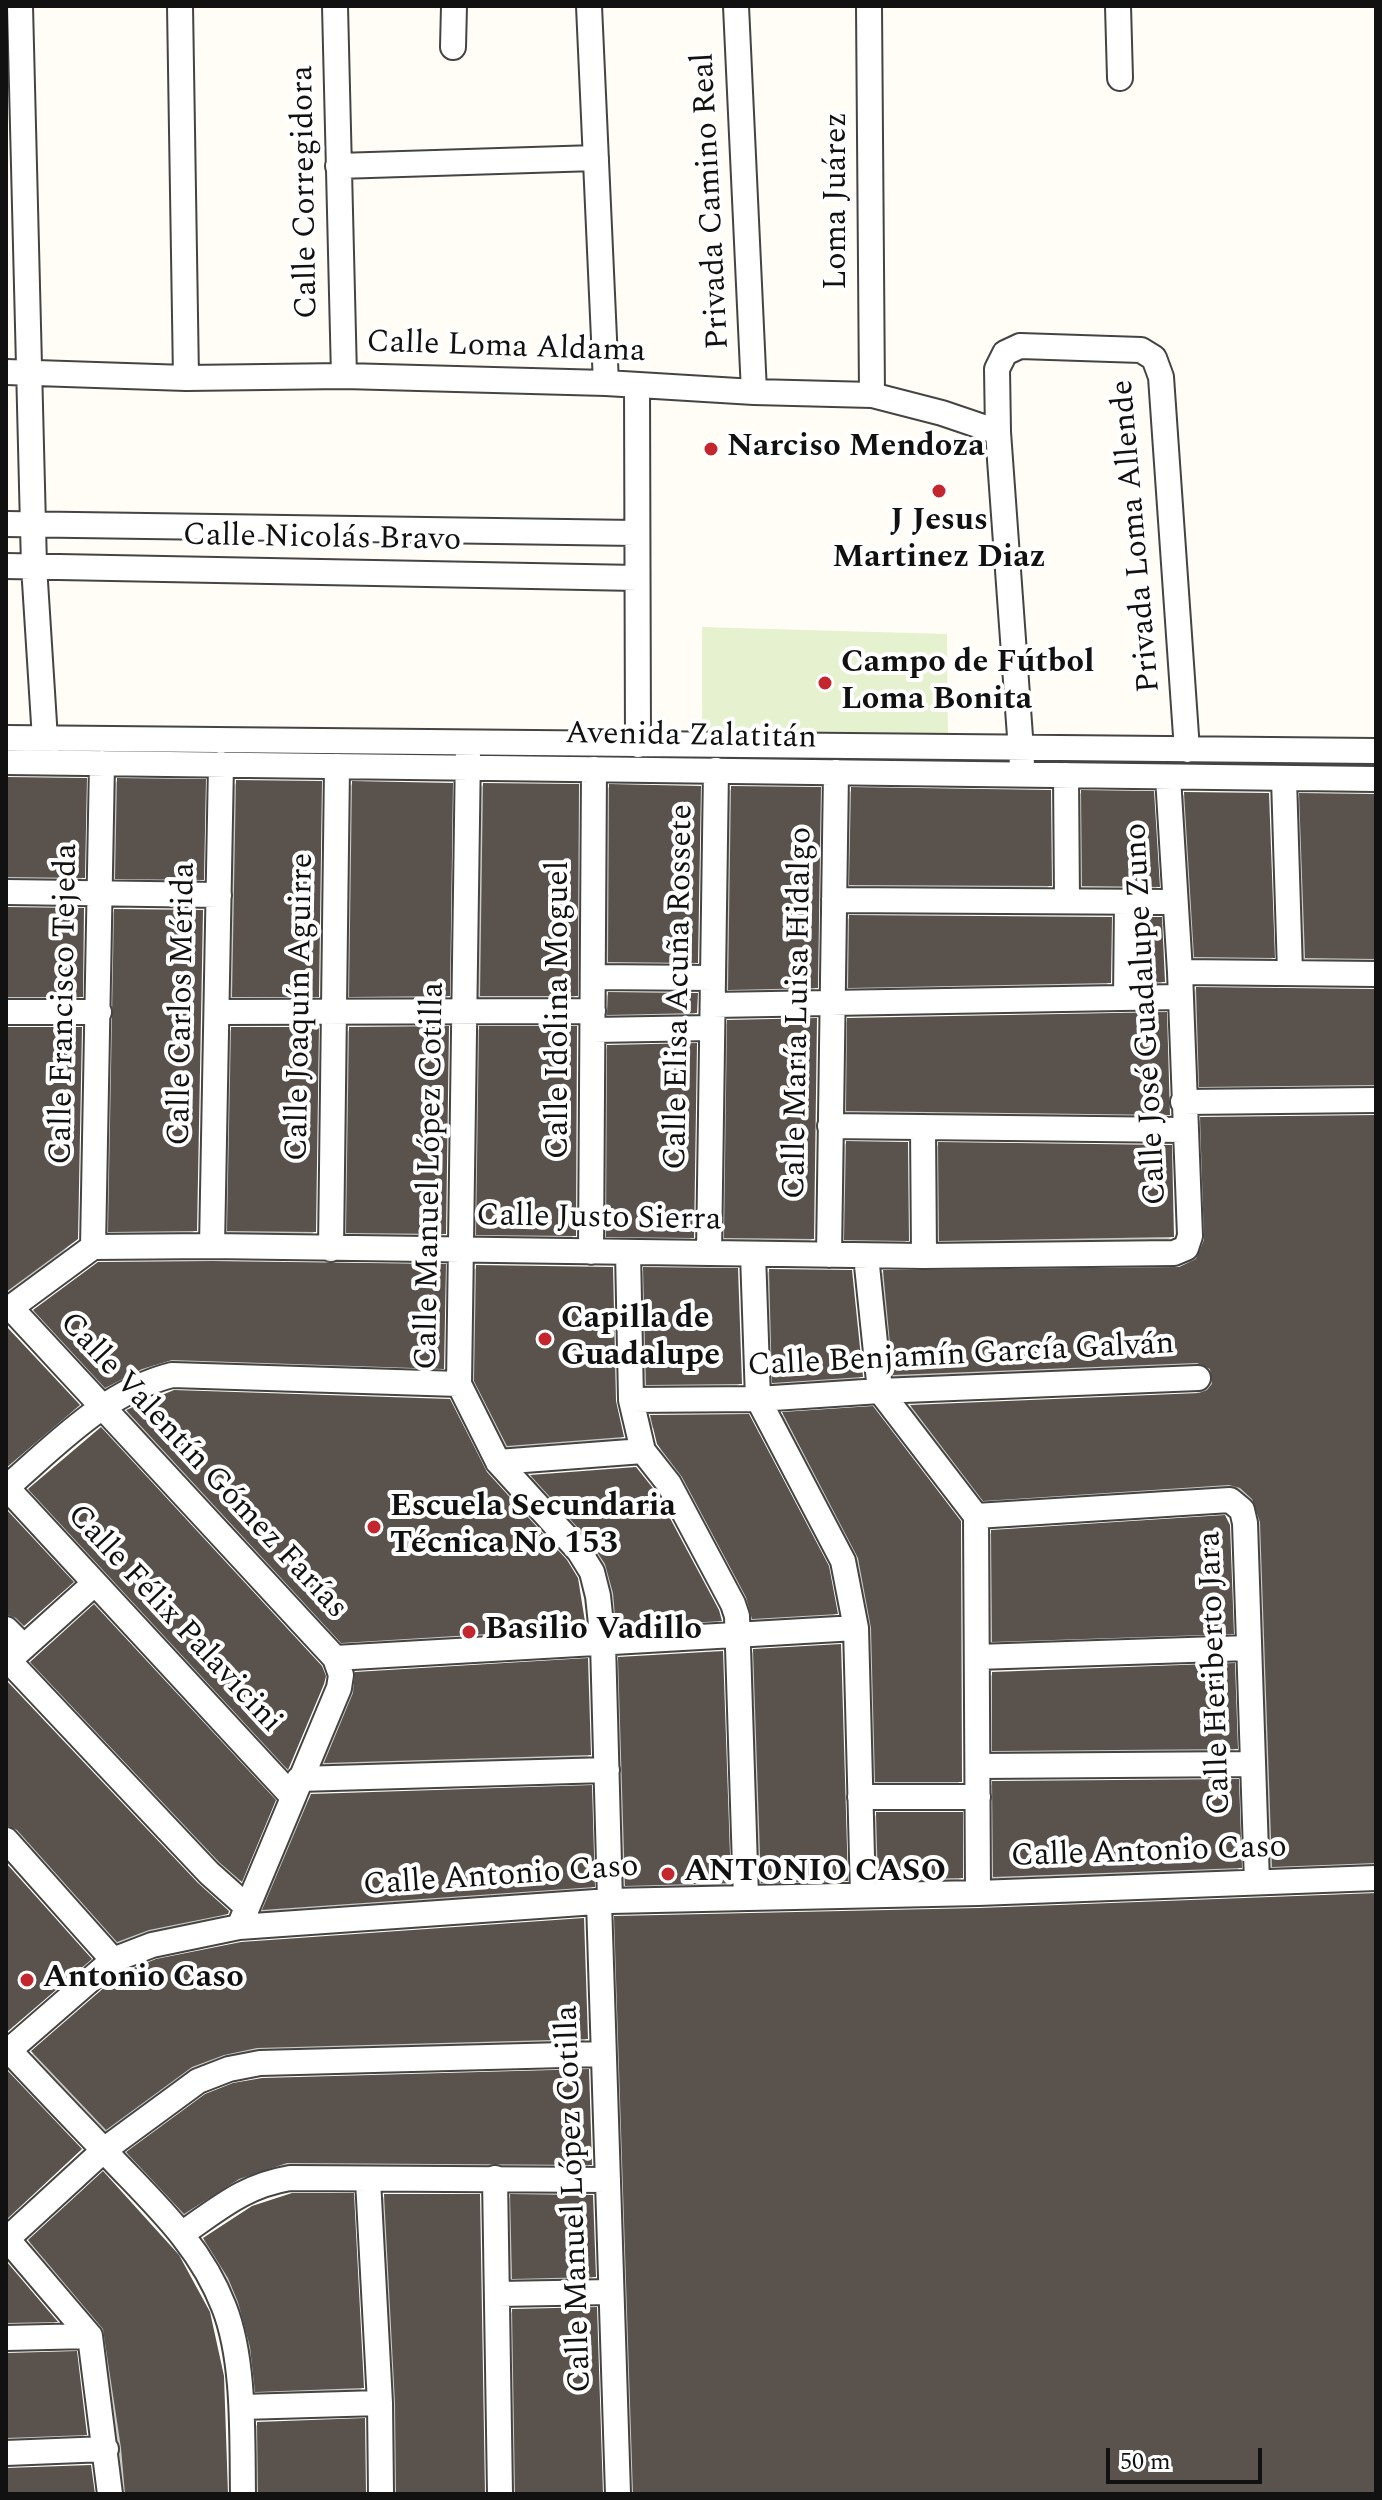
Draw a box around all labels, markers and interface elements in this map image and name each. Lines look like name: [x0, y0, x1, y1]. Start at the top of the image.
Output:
street label: Privada Camino Real: [686, 52, 740, 350]
street label: Calle Corregidora: [286, 65, 328, 319]
street label: Loma Juárez: [820, 112, 858, 290]
street label: Calle Loma Aldama: [366, 325, 646, 373]
street label: Privada Loma Allende: [1105, 378, 1171, 694]
place label: Narciso Mendoza: [727, 430, 985, 468]
marker: Narciso Mendoza: [702, 440, 720, 458]
marker: J Jesus Martinez Diaz: [930, 482, 948, 500]
place label: J Jesus Martinez Diaz: [832, 504, 1046, 579]
street label: Calle Nicolás Bravo: [182, 518, 462, 562]
place label: Campo de Fútbol Loma Bonita: [841, 646, 1095, 721]
marker: Campo de Fútbol Loma Bonita: [816, 674, 834, 692]
street label: Avenida Zalatitán: [565, 717, 817, 759]
street label: Calle Elisa Acuña Rossete: [659, 804, 703, 1170]
street label: Calle José Guadalupe Zuno: [1119, 822, 1177, 1206]
street label: Calle María Luisa Hidalgo: [778, 826, 822, 1200]
street label: Calle Francisco Tejeda: [44, 843, 88, 1165]
street label: Calle Joaquín Aguirre: [280, 853, 324, 1161]
street label: Calle Idolina Moguel: [542, 861, 580, 1159]
street label: Calle Carlos Mérida: [162, 862, 206, 1146]
street label: Calle Manuel López Cotilla: [409, 982, 455, 1370]
street label: Calle Justo Sierra: [476, 1199, 722, 1241]
place label: Capilla de Guadalupe: [561, 1302, 720, 1377]
street label: Calle Valentín Gómez Farías: [50, 1306, 354, 1628]
street label: Calle Benjamín García Galván: [747, 1327, 1175, 1387]
marker: Capilla de Guadalupe: [536, 1330, 554, 1348]
place label: Escuela Secundaria Técnica No 153: [390, 1490, 676, 1565]
street label: Calle Félix Palavicini: [57, 1498, 289, 1742]
marker: Escuela Secundaria Técnica No 153: [365, 1518, 383, 1536]
street label: Calle Heriberto Jara: [1193, 1530, 1241, 1816]
place label: Basilio Vadillo: [485, 1613, 702, 1651]
marker: Basilio Vadillo: [460, 1623, 478, 1641]
street label: Calle Antonio Caso: [1010, 1830, 1288, 1878]
street label: Calle Antonio Caso: [362, 1849, 640, 1907]
place label: ANTONIO CASO: [684, 1855, 946, 1893]
marker: ANTONIO CASO: [659, 1865, 677, 1883]
place label: Antonio Caso: [43, 1961, 244, 1999]
marker: Antonio Caso: [18, 1971, 36, 1989]
street label: Calle Manuel López Cotilla: [550, 2005, 602, 2393]
scale bar: [1110, 2432, 1266, 2482]
text: 50 m: [1120, 2444, 1171, 2480]

